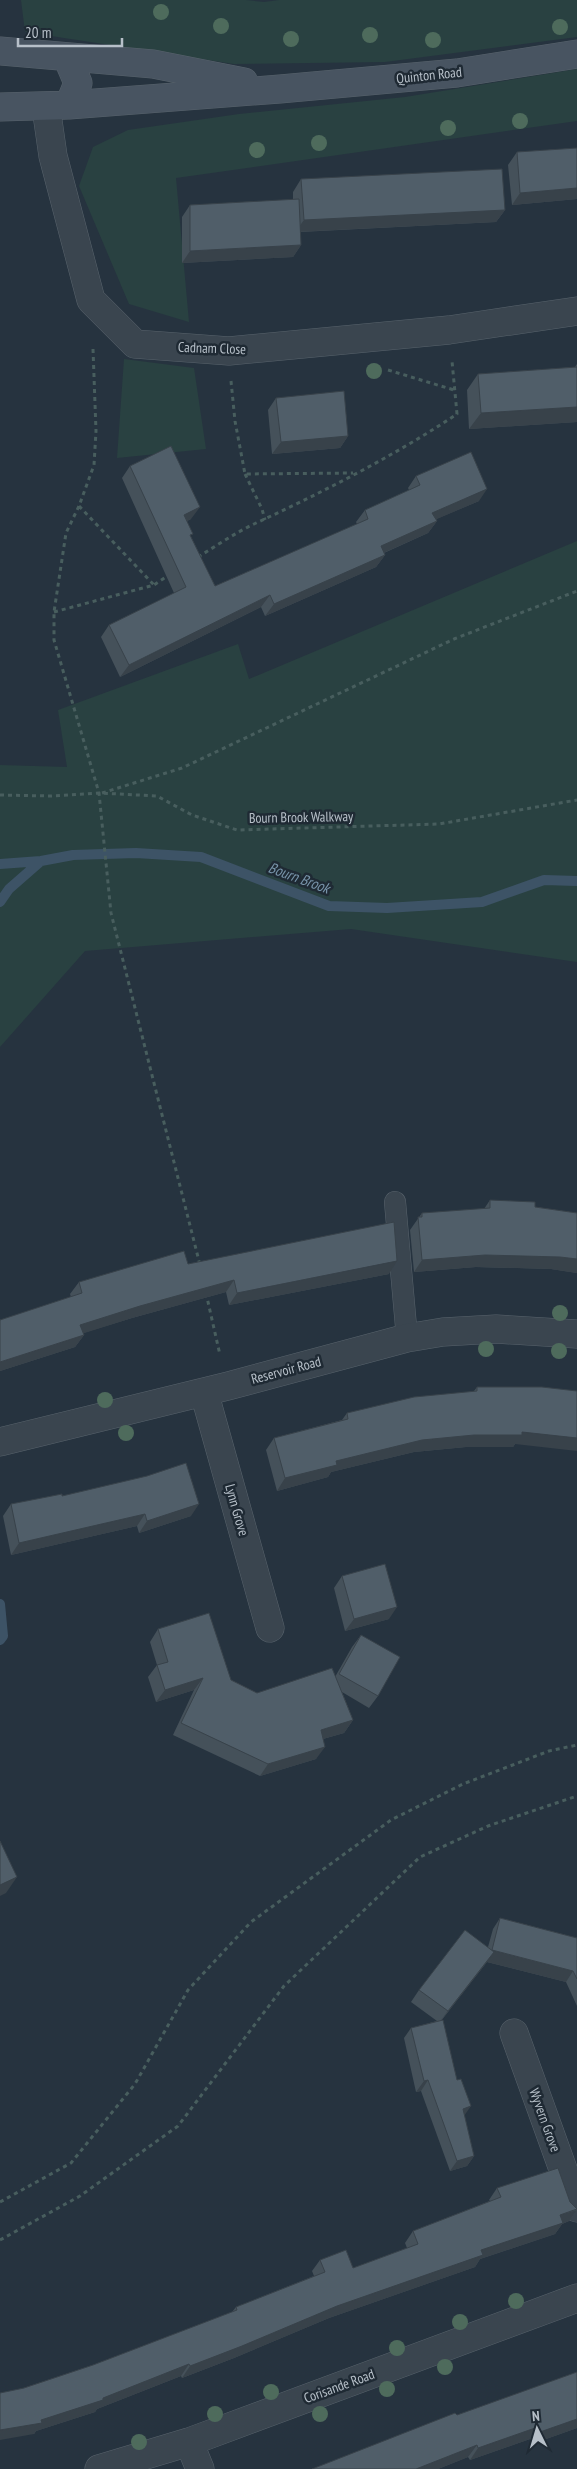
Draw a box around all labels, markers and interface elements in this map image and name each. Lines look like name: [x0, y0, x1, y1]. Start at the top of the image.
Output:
scale bar: [18, 15, 121, 47]
text: 20 m: [25, 23, 51, 42]
street label: Quinton Road: [395, 63, 463, 87]
street label: Cadnam Close: [178, 338, 246, 358]
street label: Bourn Brook Walkway: [249, 807, 354, 827]
water label: Bourn Brook: [266, 858, 334, 898]
street label: Reservoir Road: [249, 1352, 323, 1388]
street label: Lynn Grove: [221, 1482, 253, 1538]
street label: Wyvern Grove: [525, 2086, 565, 2155]
street label: Corisande Road: [301, 2365, 377, 2407]
north arrow: [512, 2404, 562, 2454]
text: N: [531, 2407, 540, 2425]

